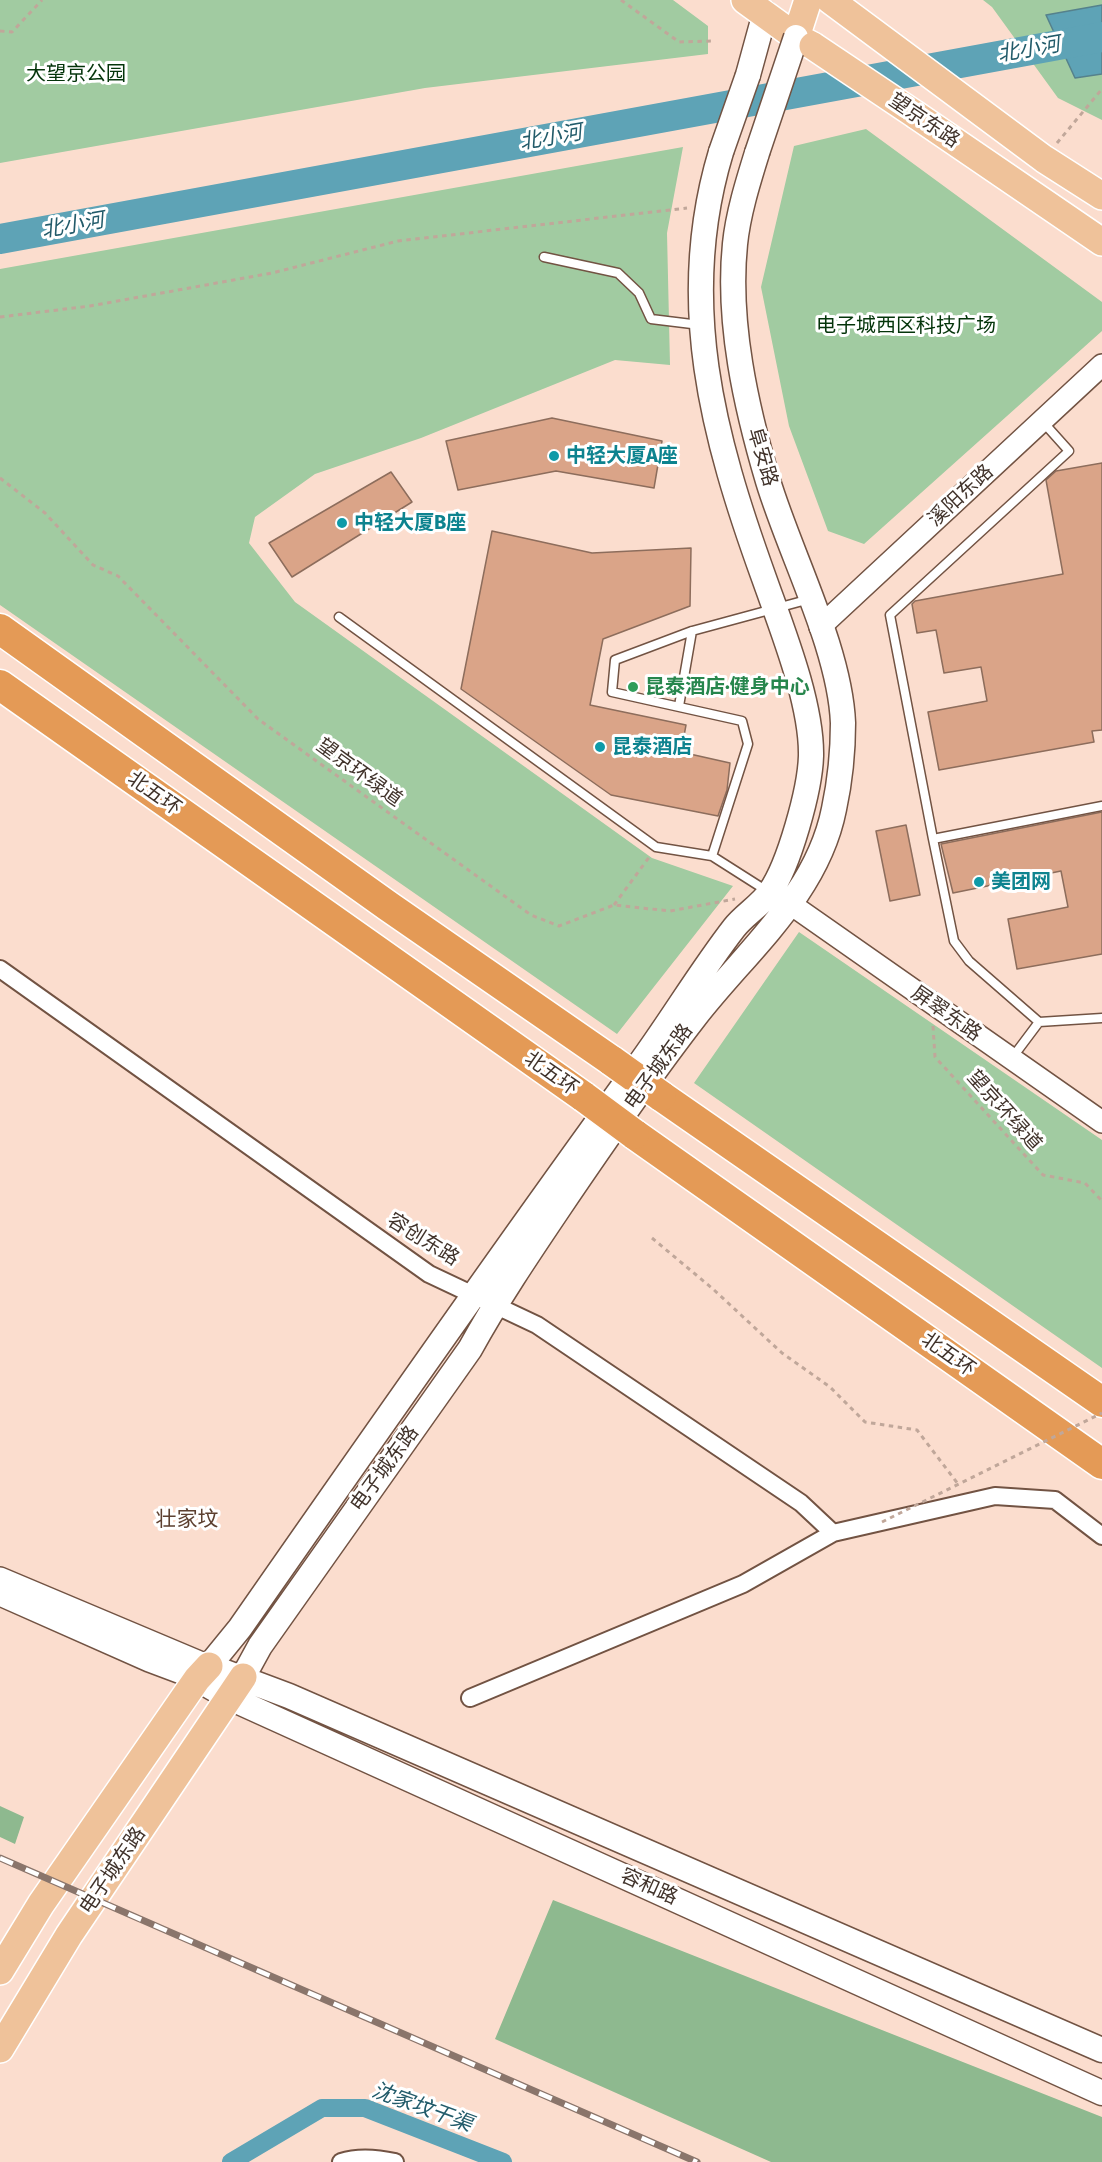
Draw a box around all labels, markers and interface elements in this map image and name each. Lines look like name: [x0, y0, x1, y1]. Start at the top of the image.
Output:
water label: 北小河: [996, 32, 1062, 68]
park label: 大望京公园: [26, 62, 126, 86]
street label: 望京东路: [884, 89, 964, 153]
water label: 北小河: [518, 120, 584, 156]
water label: 北小河: [40, 208, 106, 244]
park label: 电子城西区科技广场: [816, 314, 996, 338]
street label: 阜安路: [742, 425, 782, 489]
place label: 中轻大厦A座: [566, 444, 678, 468]
marker: 中轻大厦A座: [547, 449, 561, 463]
street label: 溪阳东路: [924, 460, 998, 532]
place label: 中轻大厦B座: [354, 511, 466, 535]
marker: 中轻大厦B座: [335, 516, 349, 530]
place label: 昆泰酒店·健身中心: [645, 675, 810, 699]
marker: 昆泰酒店·健身中心: [626, 680, 640, 694]
street label: 望京环绿道: [311, 734, 407, 812]
place label: 昆泰酒店: [612, 735, 692, 759]
marker: 昆泰酒店: [593, 740, 607, 754]
street label: 北五环: [123, 767, 185, 821]
place label: 美团网: [991, 870, 1051, 894]
marker: 美团网: [972, 875, 986, 889]
street label: 屏翠东路: [906, 981, 986, 1047]
street label: 电子城东路: [620, 1019, 698, 1115]
street label: 北五环: [520, 1047, 582, 1101]
street label: 望京环绿道: [962, 1066, 1046, 1156]
street label: 容创东路: [383, 1209, 463, 1271]
street label: 北五环: [917, 1328, 979, 1382]
street label: 电子城东路: [346, 1421, 424, 1517]
district label: 壮家坟: [156, 1507, 218, 1533]
street label: 电子城东路: [75, 1823, 151, 1919]
street label: 容和路: [617, 1864, 681, 1910]
water label: 沈家坟干渠: [368, 2078, 476, 2138]

